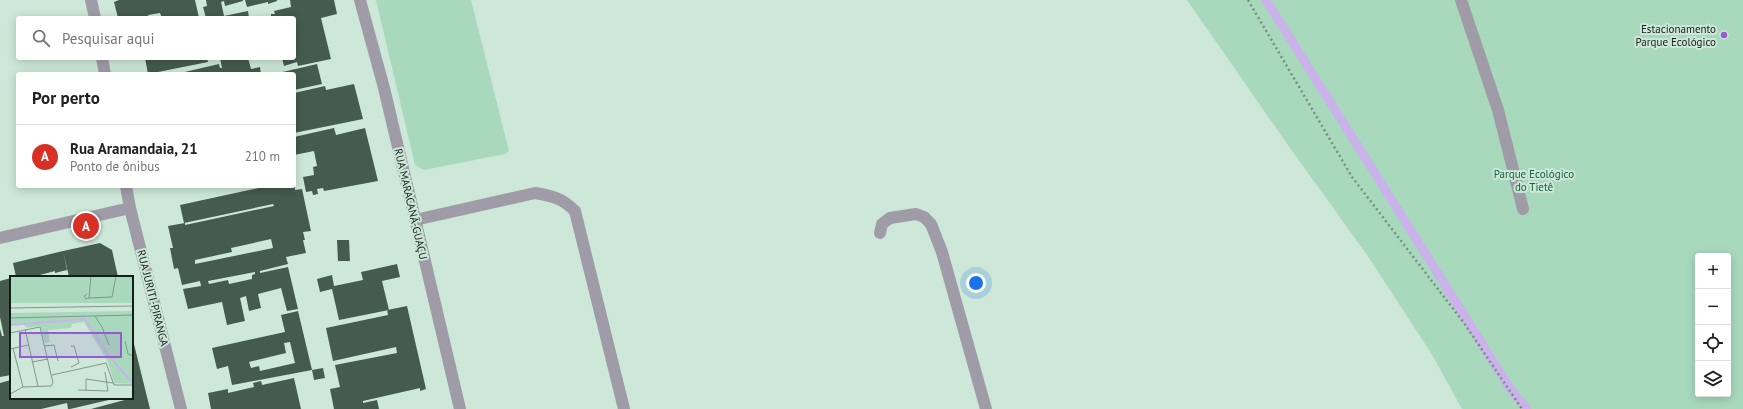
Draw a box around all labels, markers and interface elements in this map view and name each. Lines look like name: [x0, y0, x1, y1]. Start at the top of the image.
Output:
search box: [16, 16, 296, 60]
place label: Estacionamento Parque Ecológico: [1636, 22, 1716, 49]
icon: search: [30, 27, 52, 49]
text: Pesquisar aqui: [62, 29, 154, 48]
marker: Estacionamento Parque Ecológico: [1719, 30, 1729, 40]
text: Por perto: [32, 87, 100, 109]
text: Rua Aramandaia, 21: [70, 139, 198, 158]
street label: RUA MARACANÃ-GUAÇU: [391, 147, 431, 261]
text: A: [41, 148, 49, 165]
text: 210 m: [245, 148, 280, 165]
text: Ponto de ônibus: [70, 158, 160, 175]
park label: Parque Ecológico do Tietê: [1494, 167, 1574, 194]
pin: A: [73, 211, 99, 241]
street label: RUA JURITI-PIRANGA: [134, 248, 172, 348]
map controls: [1695, 253, 1731, 397]
button: +: [1695, 253, 1731, 289]
your location: [966, 273, 986, 293]
inset map: [10, 276, 133, 399]
button: −: [1695, 289, 1731, 325]
button: locate: [1695, 325, 1731, 361]
button: layers: [1695, 361, 1731, 397]

